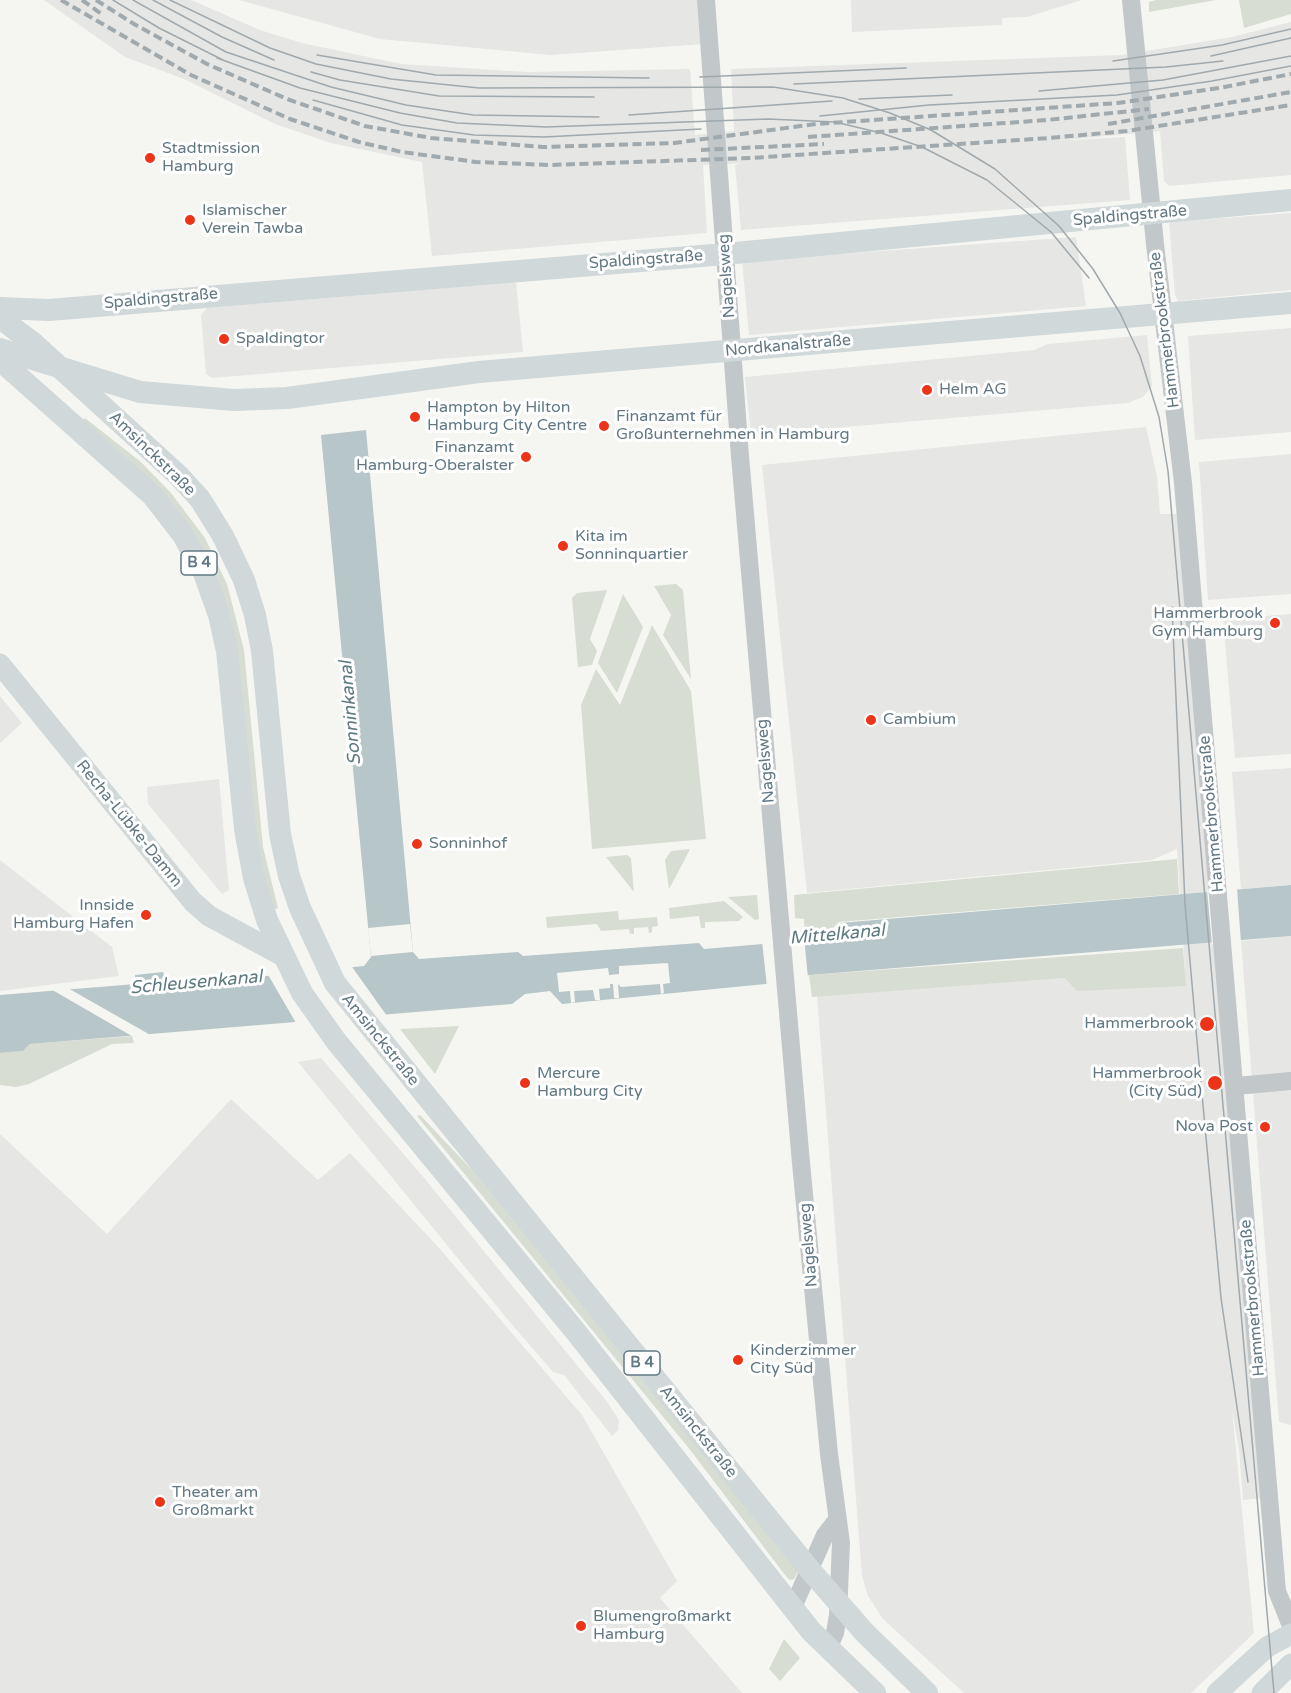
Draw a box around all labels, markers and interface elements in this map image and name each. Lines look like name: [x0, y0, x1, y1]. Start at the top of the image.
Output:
place label: Stadtmission Hamburg: [162, 139, 260, 177]
marker: Stadtmission Hamburg: [143, 151, 157, 165]
place label: Islamischer Verein Tawba: [202, 201, 303, 239]
street label: Spaldingstraße: [1072, 201, 1188, 231]
marker: Islamischer Verein Tawba: [183, 213, 197, 227]
street label: Nagelsweg: [714, 233, 740, 319]
street label: Spaldingstraße: [588, 246, 704, 274]
street label: Hammerbrookstraße: [1146, 251, 1184, 409]
street label: Spaldingstraße: [103, 284, 219, 314]
place label: Spaldingtor: [236, 329, 325, 349]
street label: Nordkanalstraße: [724, 331, 852, 361]
marker: Spaldingtor: [217, 332, 231, 346]
place label: Helm AG: [939, 380, 1007, 400]
marker: Helm AG: [920, 383, 934, 397]
place label: Hampton by Hilton Hamburg City Centre: [427, 398, 587, 436]
place label: Finanzamt für Großunternehmen in Hamburg: [616, 407, 850, 445]
street label: Amsinckstraße: [105, 408, 199, 500]
marker: Hampton by Hilton Hamburg City Centre: [408, 410, 422, 424]
marker: Finanzamt für Großunternehmen in Hamburg: [597, 419, 611, 433]
place label: Finanzamt Hamburg-Oberalster: [356, 438, 514, 476]
marker: Finanzamt Hamburg-Oberalster: [519, 450, 533, 464]
place label: Kita im Sonninquartier: [575, 527, 688, 565]
marker: Kita im Sonninquartier: [556, 539, 570, 553]
road number: B 4: [181, 551, 217, 575]
place label: Hammerbrook Gym Hamburg: [1152, 604, 1263, 642]
marker: Hammerbrook Gym Hamburg: [1268, 616, 1282, 630]
water label: Sonninkanal: [336, 660, 366, 766]
place label: Cambium: [883, 710, 956, 730]
marker: Cambium: [864, 713, 878, 727]
street label: Nagelsweg: [753, 718, 779, 804]
street label: Hammerbrookstraße: [1196, 735, 1228, 893]
street label: Recha-Lübke-Damm: [72, 757, 186, 891]
place label: Sonninhof: [429, 834, 507, 854]
marker: Sonninhof: [410, 837, 424, 851]
place label: Innside Hamburg Hafen: [13, 896, 134, 934]
marker: Innside Hamburg Hafen: [139, 908, 153, 922]
water label: Mittelkanal: [789, 920, 885, 950]
water label: Schleusenkanal: [129, 966, 263, 1000]
street label: Amsinckstraße: [337, 990, 423, 1090]
place label: Hammerbrook: [1084, 1014, 1194, 1034]
marker: Hammerbrook: [1198, 1015, 1216, 1033]
place label: Mercure Hamburg City: [537, 1064, 642, 1102]
place label: Hammerbrook (City Süd): [1092, 1064, 1202, 1102]
marker: Hammerbrook (City Süd): [1206, 1074, 1224, 1092]
marker: Mercure Hamburg City: [518, 1076, 532, 1090]
place label: Nova Post: [1175, 1117, 1253, 1137]
marker: Nova Post: [1258, 1120, 1272, 1134]
street label: Nagelsweg: [796, 1202, 822, 1288]
street label: Hammerbrookstraße: [1237, 1219, 1269, 1377]
place label: Kinderzimmer City Süd: [750, 1341, 856, 1379]
road number: B 4: [624, 1351, 660, 1375]
marker: Kinderzimmer City Süd: [731, 1353, 745, 1367]
street label: Amsinckstraße: [655, 1382, 741, 1482]
place label: Theater am Großmarkt: [172, 1483, 258, 1521]
marker: Theater am Großmarkt: [153, 1495, 167, 1509]
place label: Blumengroßmarkt Hamburg: [593, 1607, 731, 1645]
marker: Blumengroßmarkt Hamburg: [574, 1619, 588, 1633]

